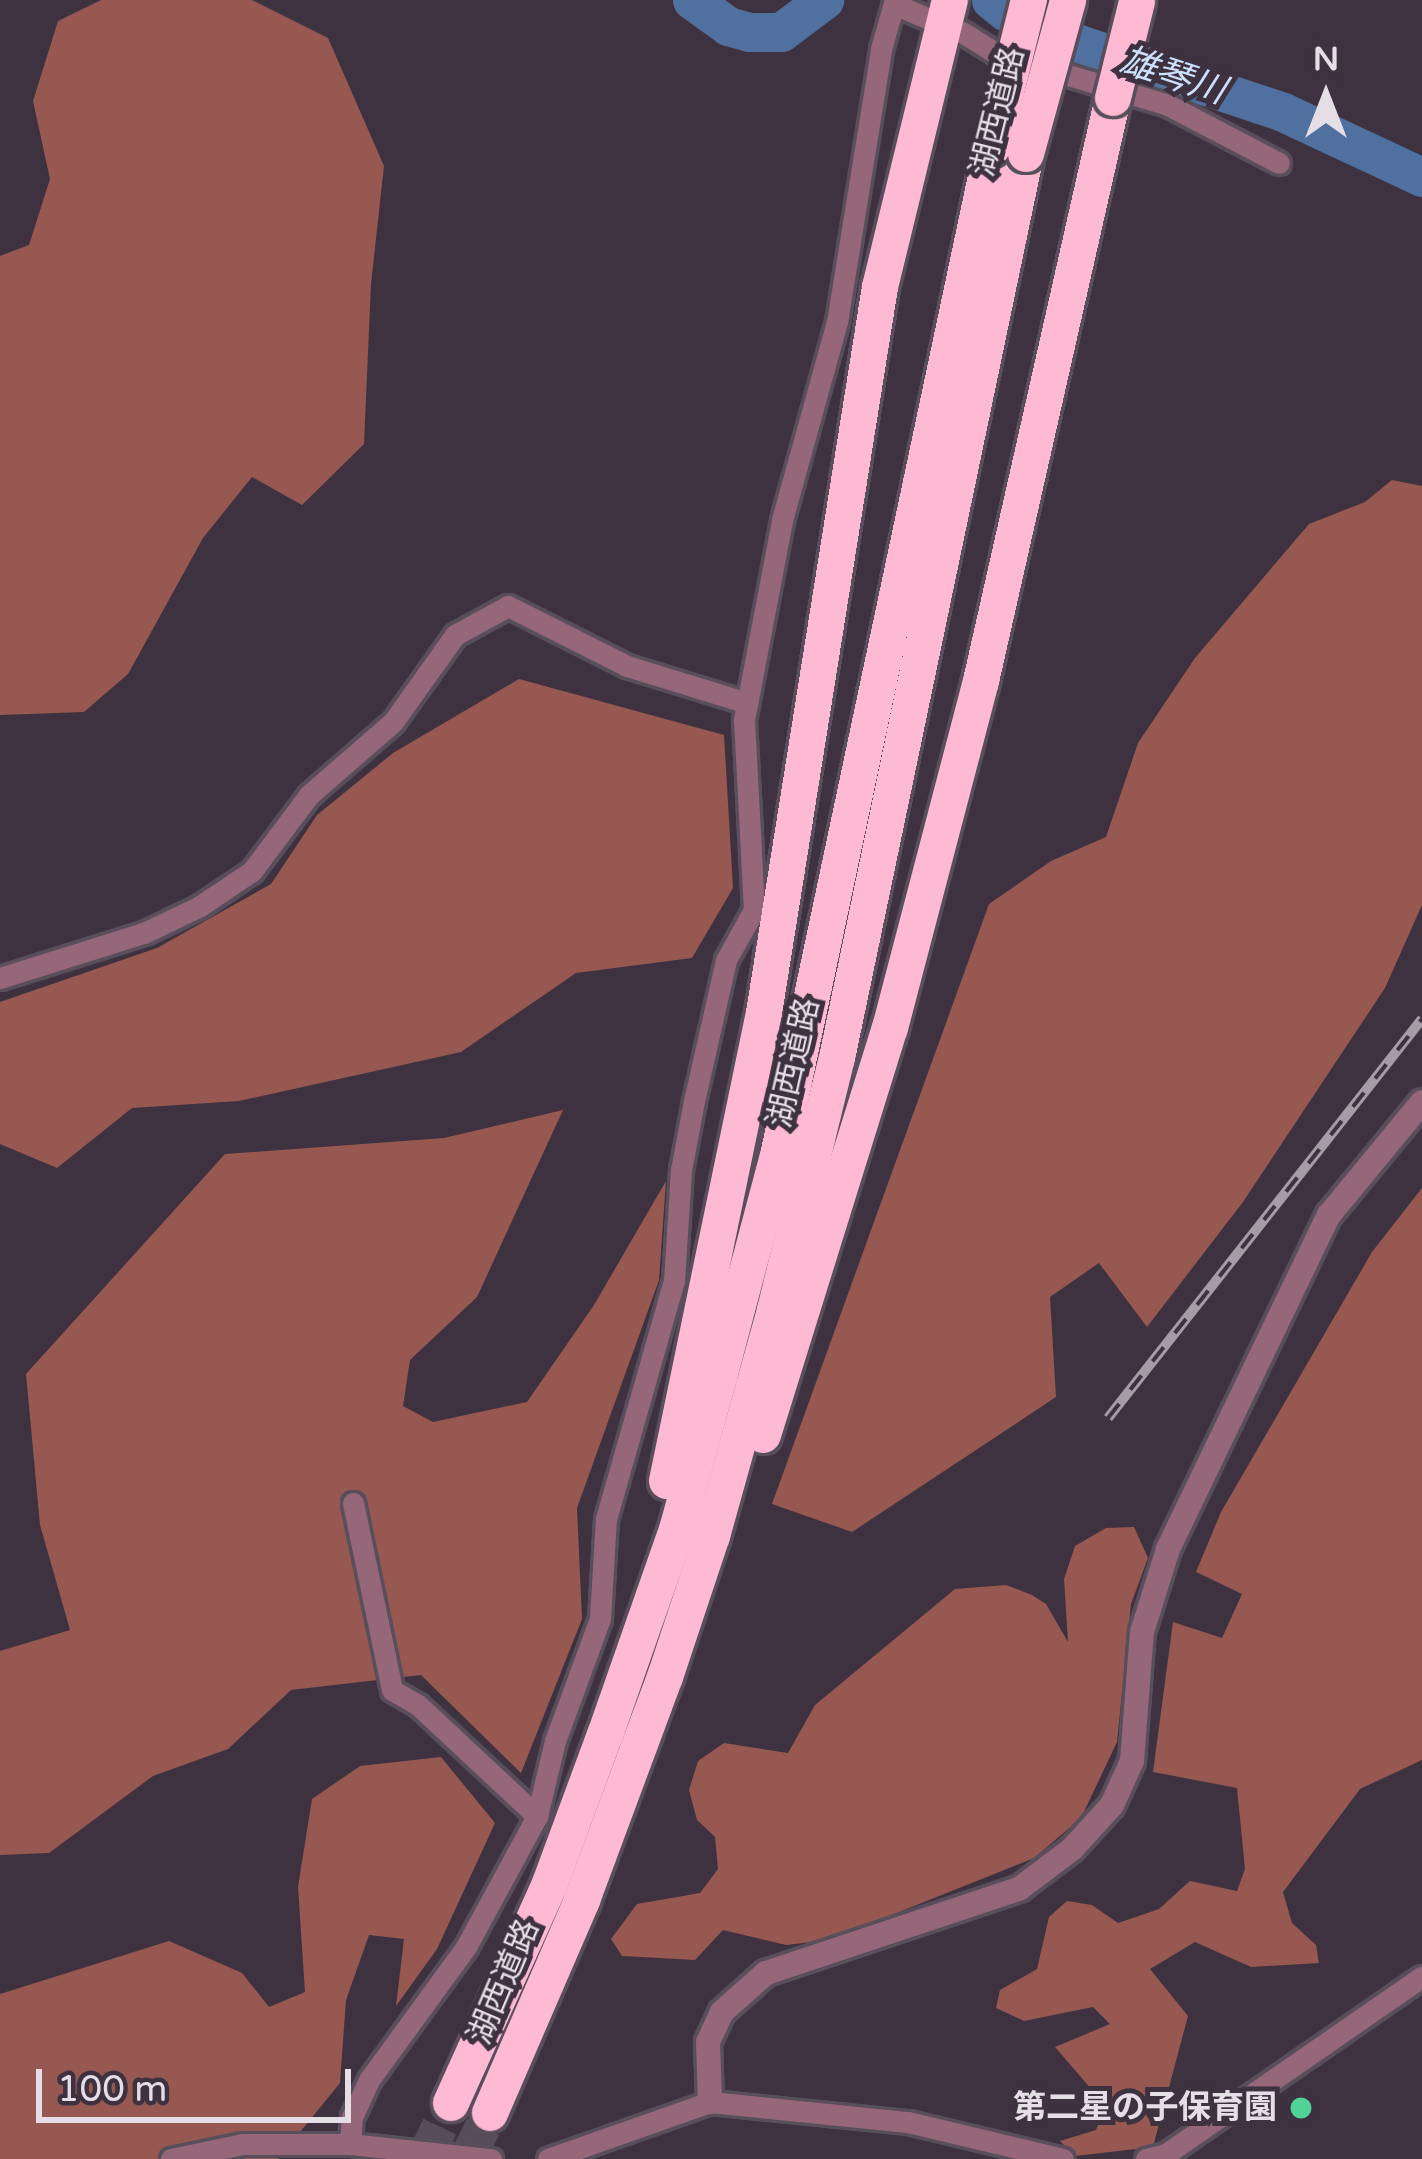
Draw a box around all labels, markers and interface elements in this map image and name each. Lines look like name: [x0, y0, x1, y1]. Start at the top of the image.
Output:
north arrow: [1266, 36, 1386, 156]
water label: 雄琴川: [1115, 39, 1231, 113]
text: N: [1313, 40, 1339, 79]
street label: 湖西道路: [963, 43, 1033, 181]
street label: 湖西道路: [760, 994, 828, 1132]
street label: 湖西道路: [460, 1914, 548, 2050]
scale bar: [42, 2045, 357, 2119]
text: 100 m: [57, 2068, 167, 2111]
place label: 第二星の子保育園: [1013, 2088, 1277, 2128]
marker: 第二星の子保育園: [1288, 2095, 1314, 2121]

